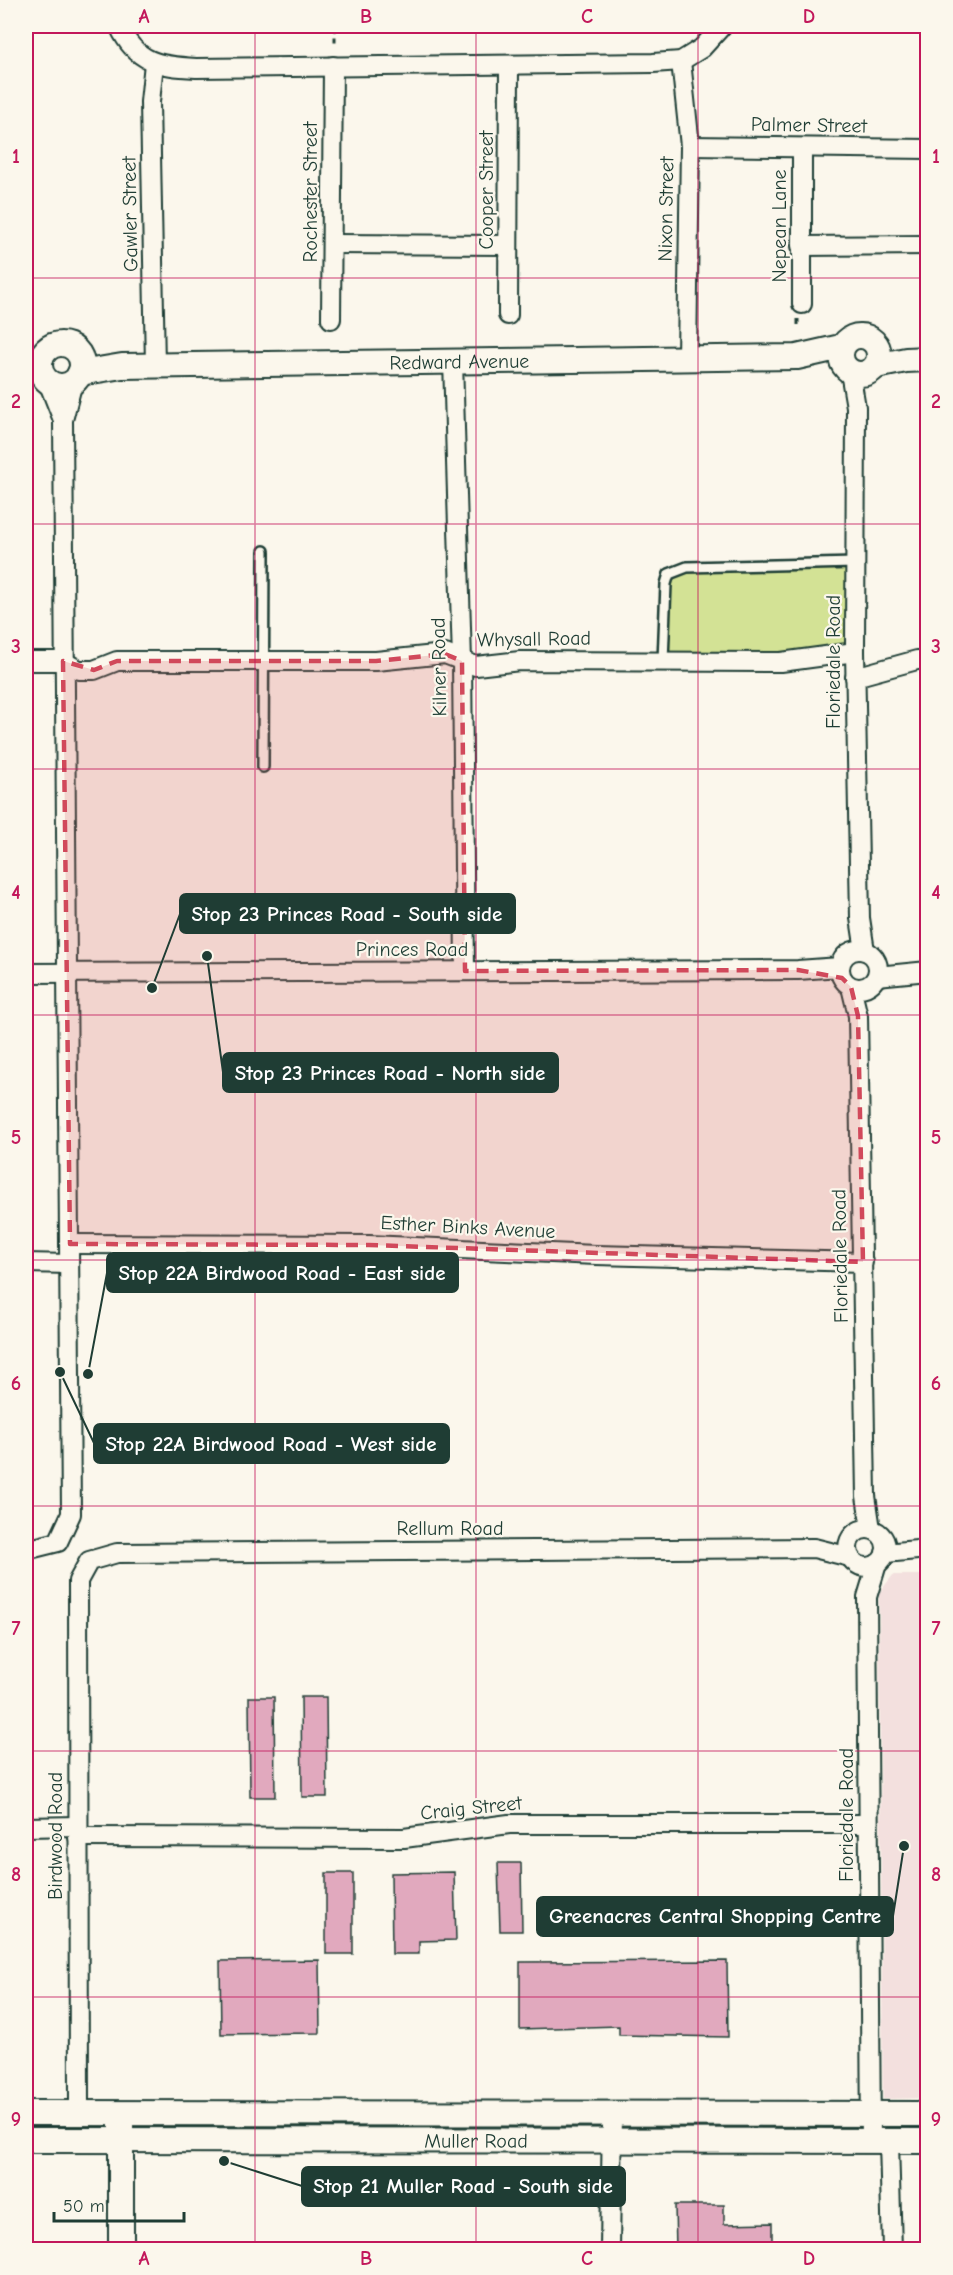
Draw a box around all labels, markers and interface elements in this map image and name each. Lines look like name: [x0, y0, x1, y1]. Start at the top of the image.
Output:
text: A: [138, 5, 150, 28]
text: B: [360, 5, 372, 28]
text: C: [581, 5, 593, 28]
text: D: [803, 5, 815, 28]
street label: Palmer Street: [751, 112, 869, 138]
street label: Rochester Street: [299, 120, 322, 262]
street label: Cooper Street: [475, 129, 498, 249]
text: 1: [12, 145, 20, 168]
text: 1: [932, 145, 940, 168]
street label: Gawler Street: [117, 155, 143, 272]
street label: Nixon Street: [654, 155, 678, 262]
street label: Nepean Lane: [768, 170, 791, 282]
street label: Redward Avenue: [389, 349, 529, 374]
text: 2: [11, 390, 21, 413]
text: 2: [931, 390, 941, 413]
street label: Floriedale Road: [822, 595, 845, 729]
street label: Kilner Road: [427, 617, 451, 717]
street label: Whysall Road: [477, 627, 591, 651]
text: 3: [11, 635, 21, 658]
text: 3: [931, 635, 941, 658]
text: 4: [11, 881, 21, 904]
text: 4: [931, 881, 941, 904]
callout: Stop 23 Princes Road - South side: [180, 894, 515, 933]
text: Stop 23 Princes Road - South side: [192, 902, 502, 926]
street label: Princes Road: [356, 938, 468, 961]
callout: Stop 23 Princes Road - North side: [223, 1053, 558, 1092]
text: Stop 23 Princes Road - North side: [235, 1061, 545, 1085]
text: 5: [11, 1126, 21, 1149]
text: 5: [931, 1126, 941, 1149]
street label: Floriedale Road: [827, 1189, 853, 1323]
street label: Esther Binks Avenue: [380, 1211, 556, 1243]
callout: Stop 22A Birdwood Road - East side: [107, 1253, 458, 1292]
text: Stop 22A Birdwood Road - East side: [119, 1261, 446, 1285]
text: 6: [11, 1372, 21, 1395]
text: 6: [931, 1372, 941, 1395]
callout: Stop 22A Birdwood Road - West side: [94, 1424, 449, 1463]
text: Stop 22A Birdwood Road - West side: [106, 1432, 436, 1456]
street label: Rellum Road: [396, 1517, 504, 1540]
text: 7: [12, 1617, 21, 1640]
text: 7: [932, 1617, 941, 1640]
street label: Floriedale Road: [835, 1748, 858, 1882]
street label: Birdwood Road: [44, 1772, 67, 1900]
street label: Craig Street: [419, 1791, 524, 1825]
text: 8: [11, 1863, 21, 1886]
text: 8: [931, 1863, 941, 1886]
callout: Greenacres Central Shopping Centre: [537, 1897, 893, 1936]
text: Greenacres Central Shopping Centre: [549, 1904, 881, 1928]
text: 9: [11, 2108, 21, 2131]
text: 9: [931, 2108, 941, 2131]
street label: Muller Road: [424, 2129, 528, 2152]
callout: Stop 21 Muller Road - South side: [302, 2167, 625, 2206]
text: Stop 21 Muller Road - South side: [313, 2174, 613, 2198]
scale bar: [54, 2185, 184, 2223]
text: 50 m: [63, 2196, 105, 2217]
text: A: [138, 2247, 150, 2270]
text: B: [360, 2247, 372, 2270]
text: C: [581, 2247, 593, 2270]
text: D: [803, 2247, 815, 2270]

